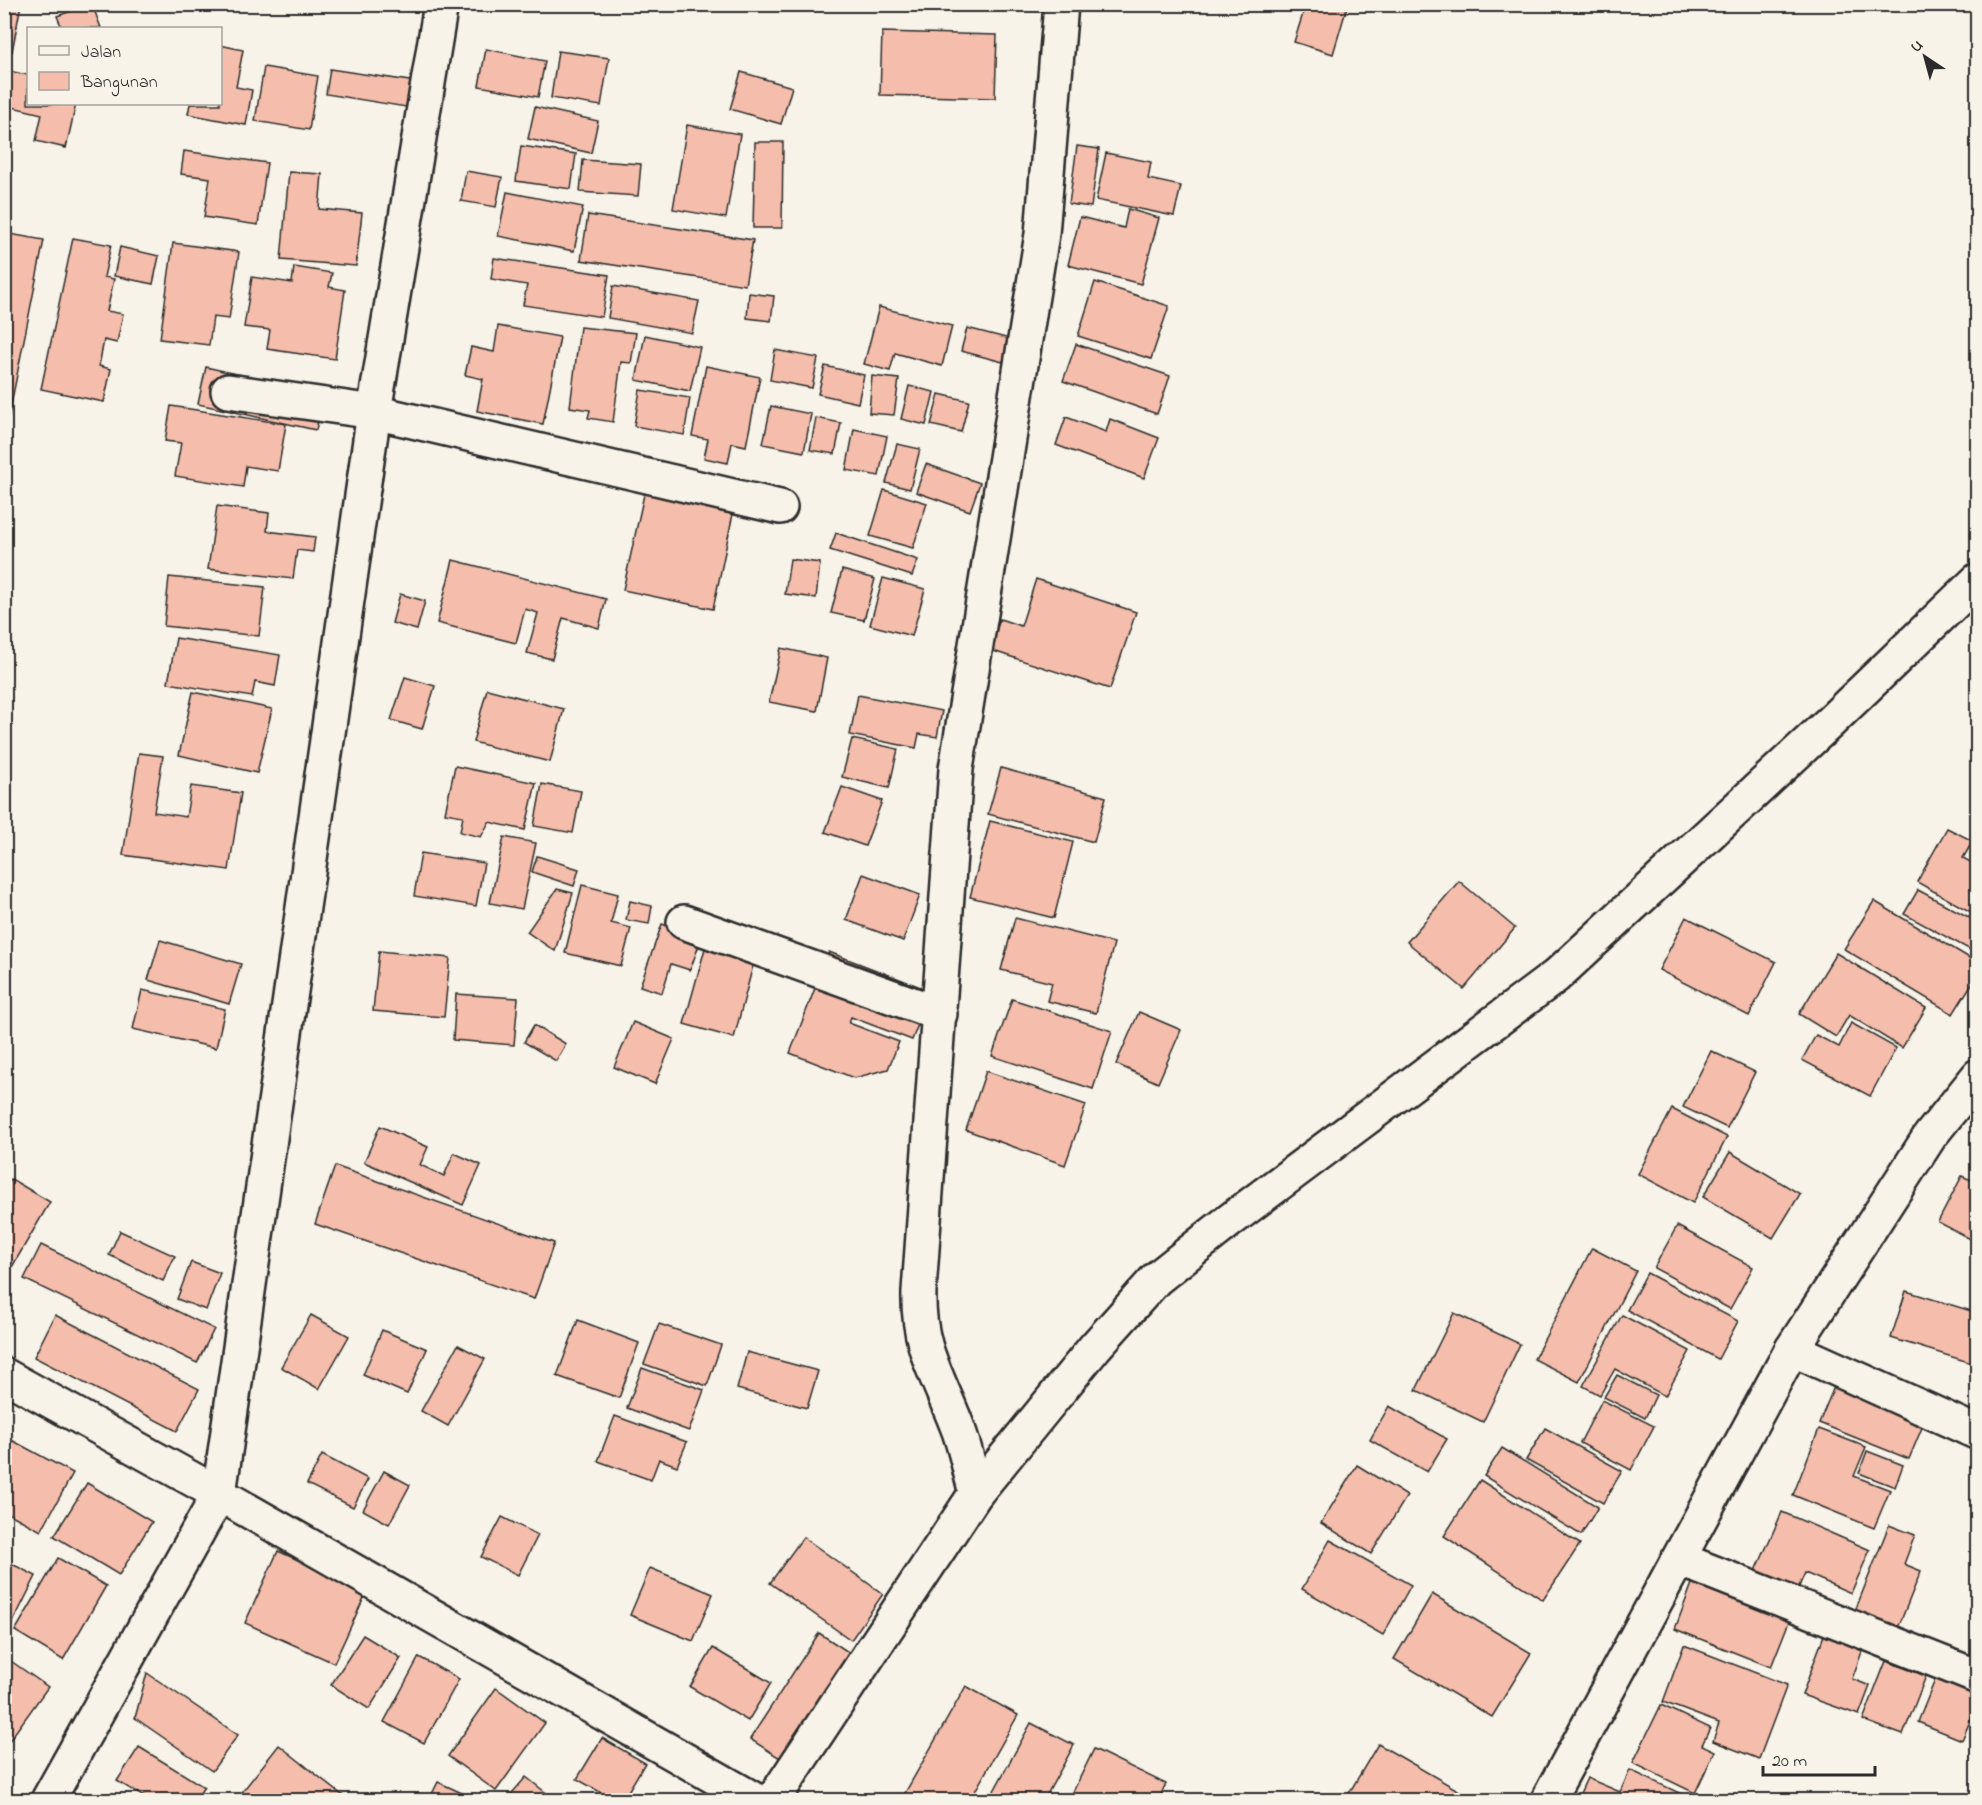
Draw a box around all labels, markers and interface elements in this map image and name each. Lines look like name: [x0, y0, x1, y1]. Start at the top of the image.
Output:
legend: [27, 27, 222, 105]
north arrow: [1895, 27, 1955, 87]
text: U: [1906, 34, 1929, 59]
text: Jalan: [81, 40, 121, 66]
text: Bangunan: [80, 70, 158, 97]
scale bar: [1763, 1739, 1876, 1777]
text: 20 m: [1772, 1749, 1807, 1775]

